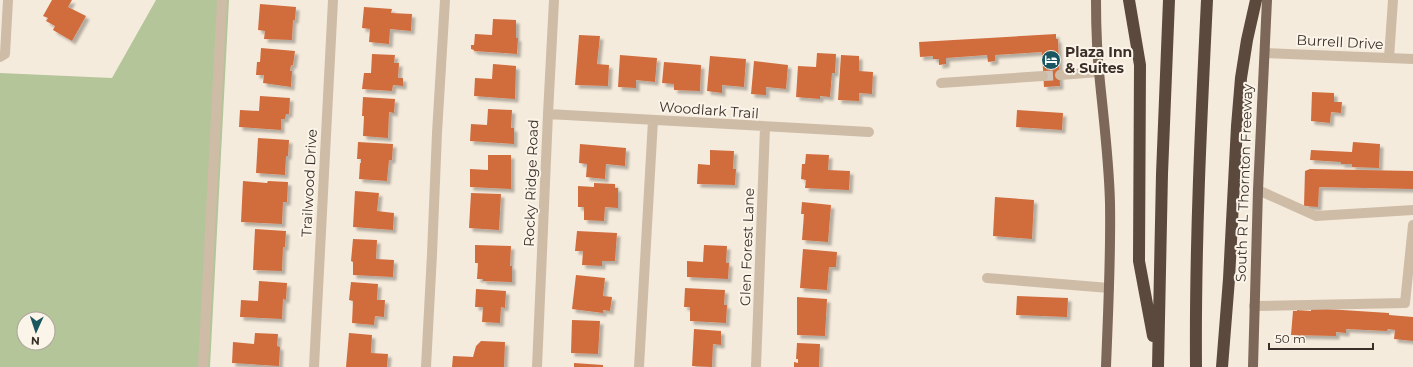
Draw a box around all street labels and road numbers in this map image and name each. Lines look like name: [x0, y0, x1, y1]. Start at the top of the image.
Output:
street label: Burrell Drive: [1296, 31, 1384, 53]
street label: South R L Thornton Freeway: [1232, 83, 1256, 282]
street label: Woodlark Trail: [658, 98, 760, 122]
street label: Rocky Ridge Road: [520, 119, 542, 247]
street label: Trailwood Drive: [297, 129, 321, 237]
street label: Glen Forest Lane: [736, 188, 758, 306]

